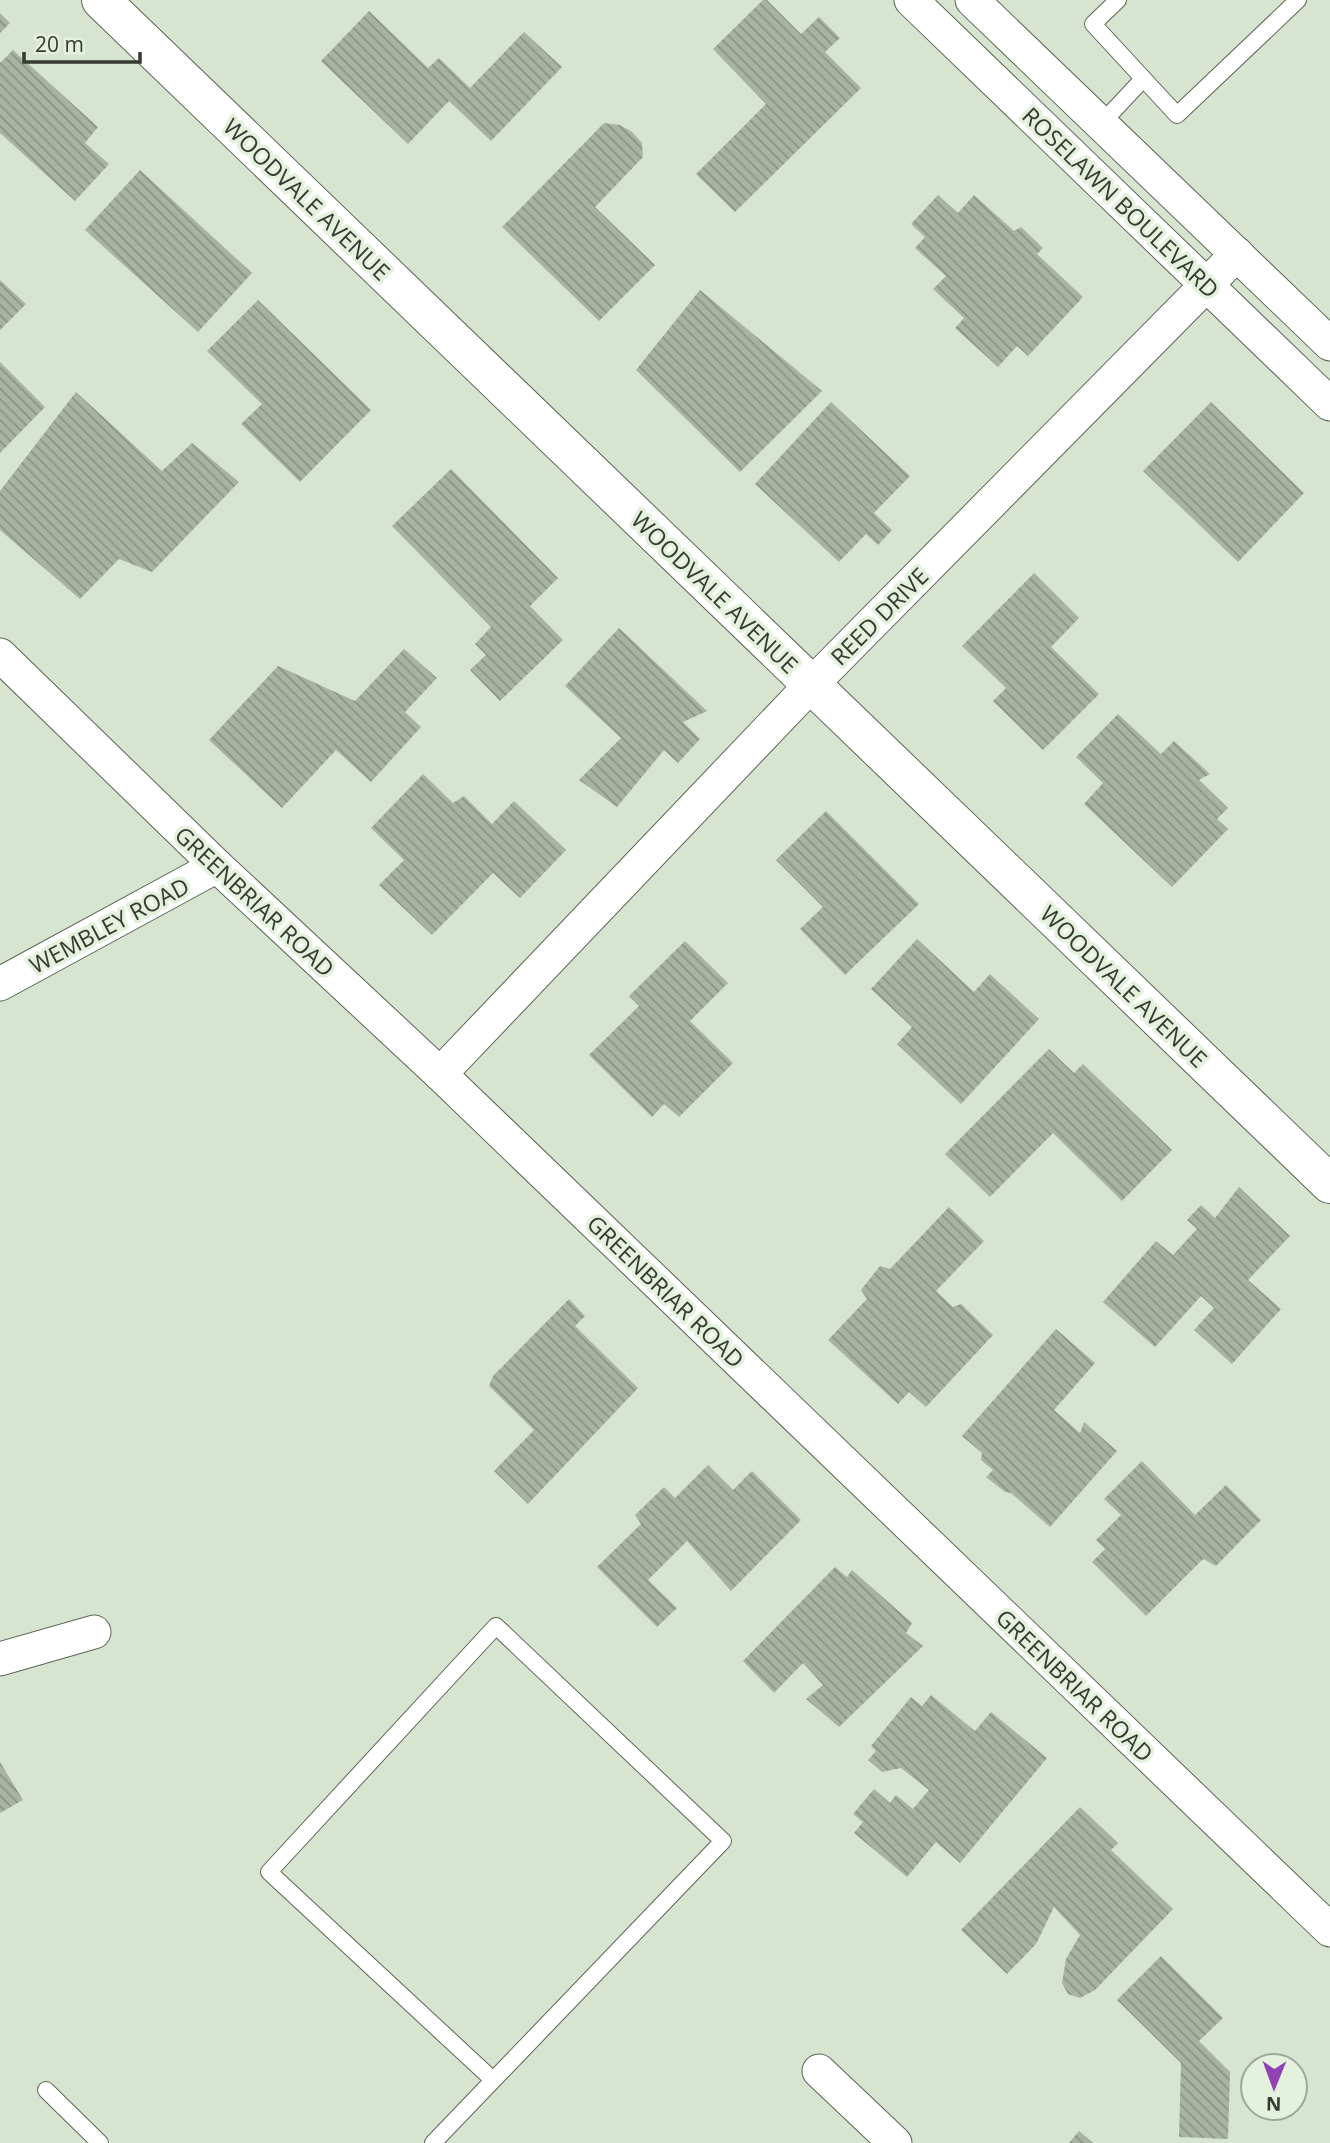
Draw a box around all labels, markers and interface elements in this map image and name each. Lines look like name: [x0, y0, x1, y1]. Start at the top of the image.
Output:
scale bar: [24, 21, 140, 65]
text: 20 m: [35, 30, 84, 58]
street label: ROSELAWN BOULEVARD: [1016, 99, 1226, 305]
street label: WOODVALE AVENUE: [217, 111, 397, 287]
street label: WOODVALE AVENUE: [625, 504, 805, 680]
street label: REED DRIVE: [823, 560, 935, 672]
street label: GREENBRIAR ROAD: [168, 819, 342, 983]
street label: WEMBLEY ROAD: [24, 869, 194, 981]
street label: WOODVALE AVENUE: [1034, 898, 1214, 1074]
street label: GREENBRIAR ROAD: [580, 1207, 752, 1375]
street label: GREENBRIAR ROAD: [989, 1601, 1161, 1769]
north arrow: [1239, 2052, 1309, 2122]
text: N: [1266, 2091, 1282, 2117]

